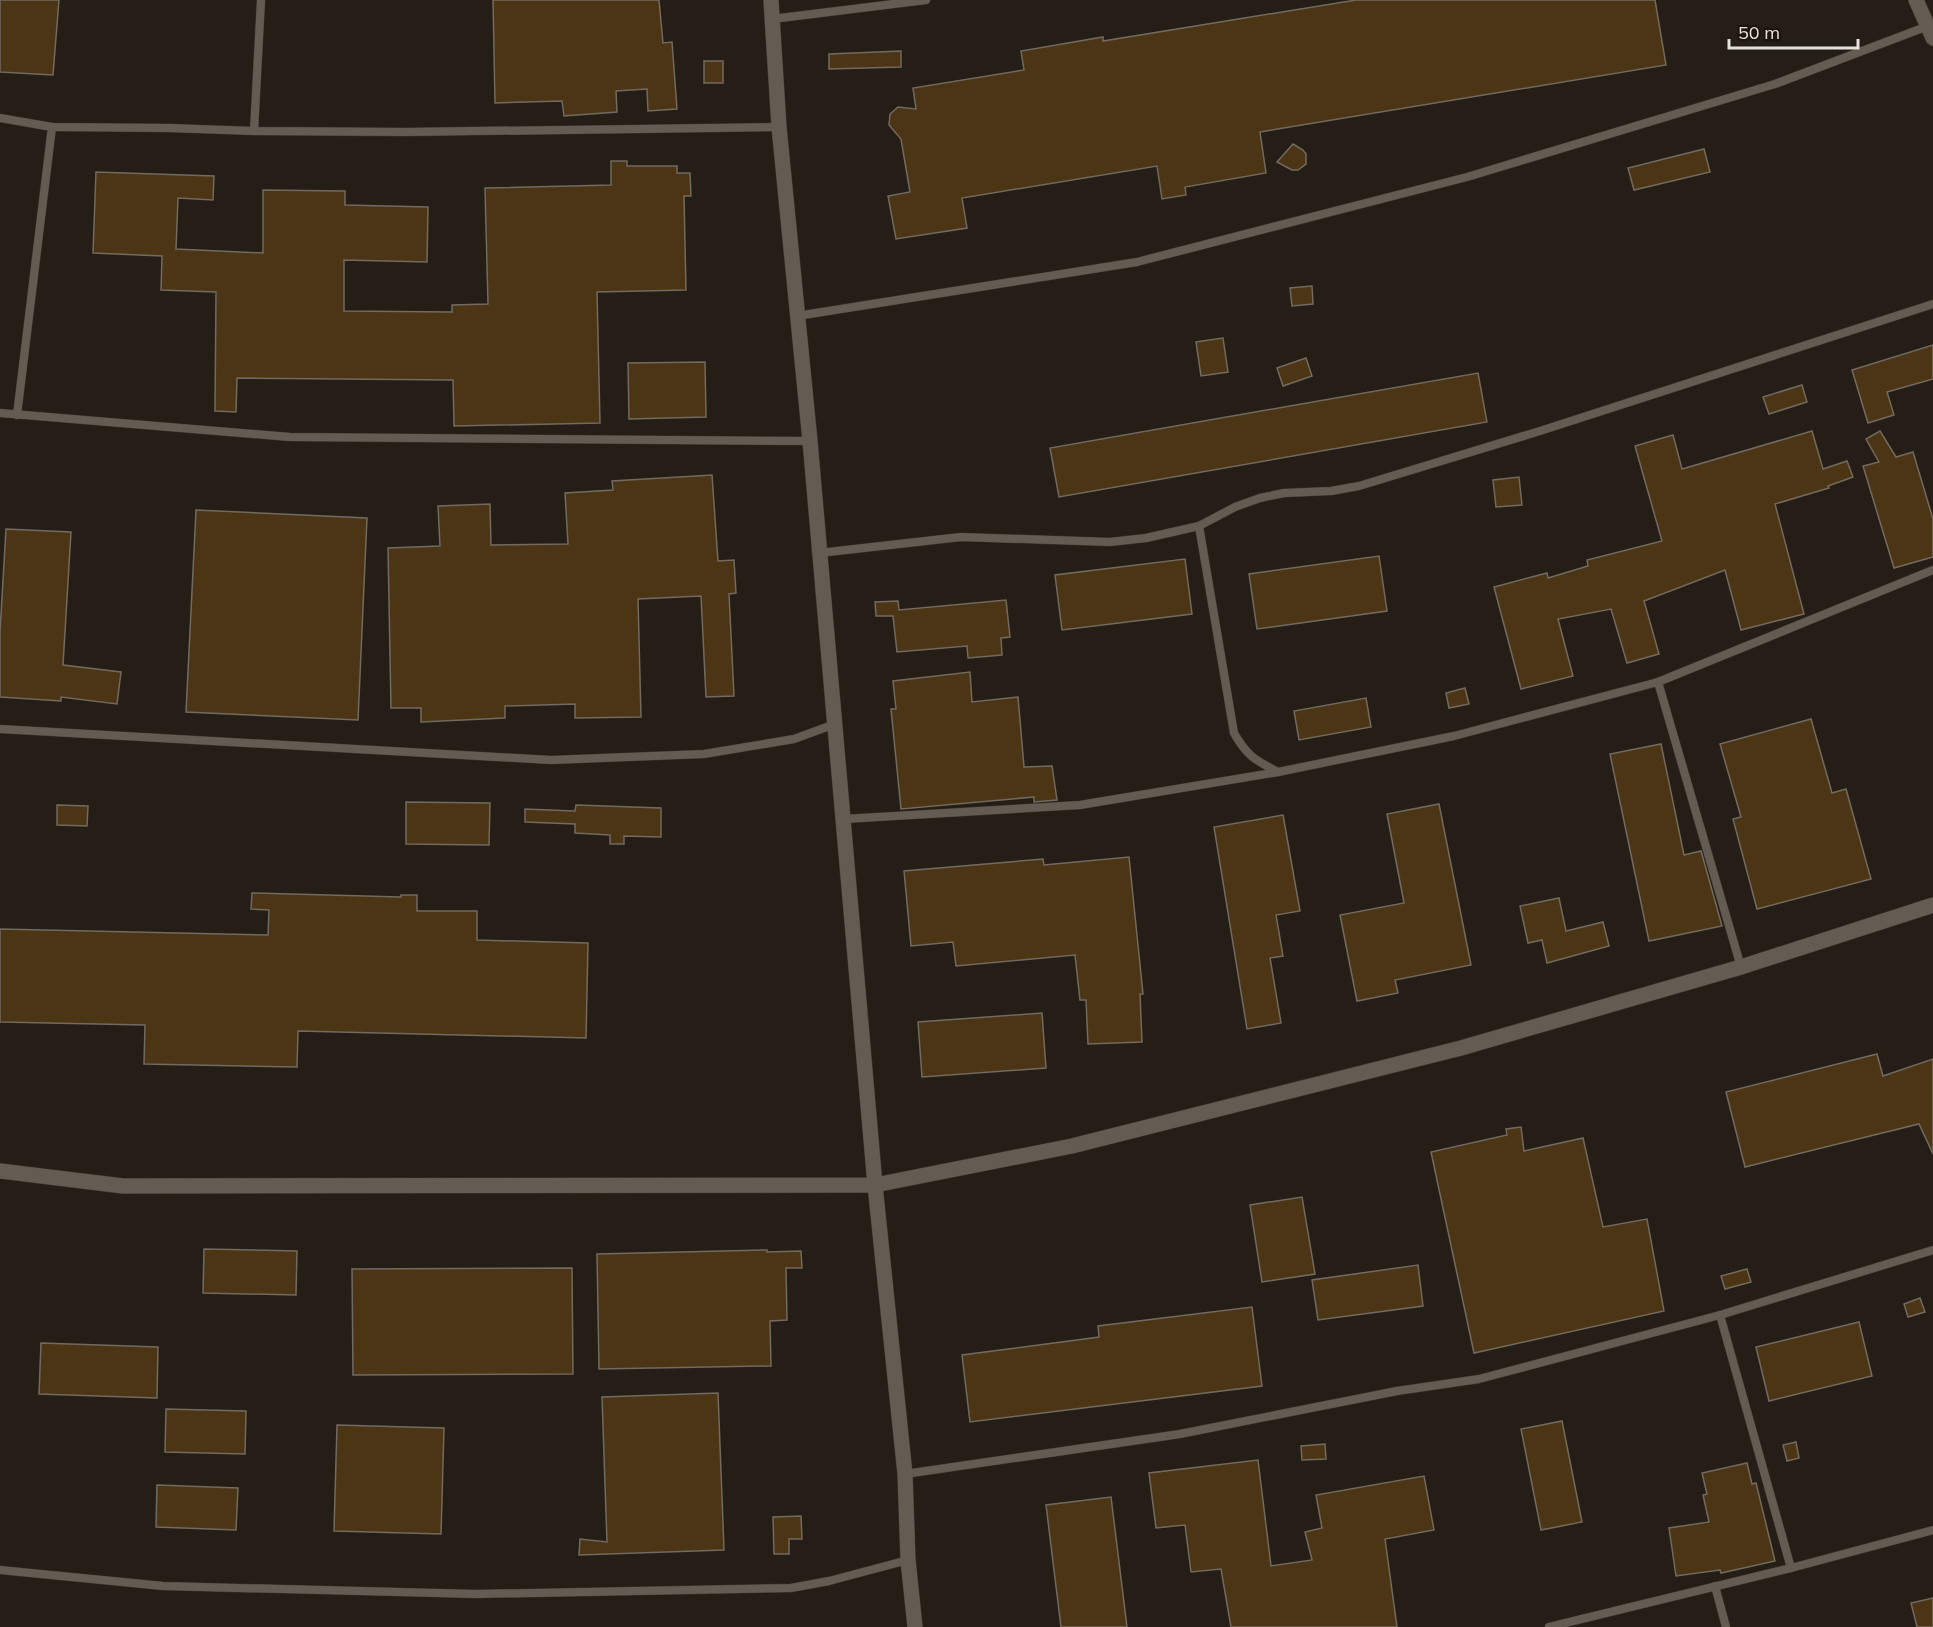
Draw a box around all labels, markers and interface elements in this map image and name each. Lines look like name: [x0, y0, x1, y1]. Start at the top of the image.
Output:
scale bar: [1729, 12, 1858, 50]
text: 50 m: [1738, 21, 1780, 44]

